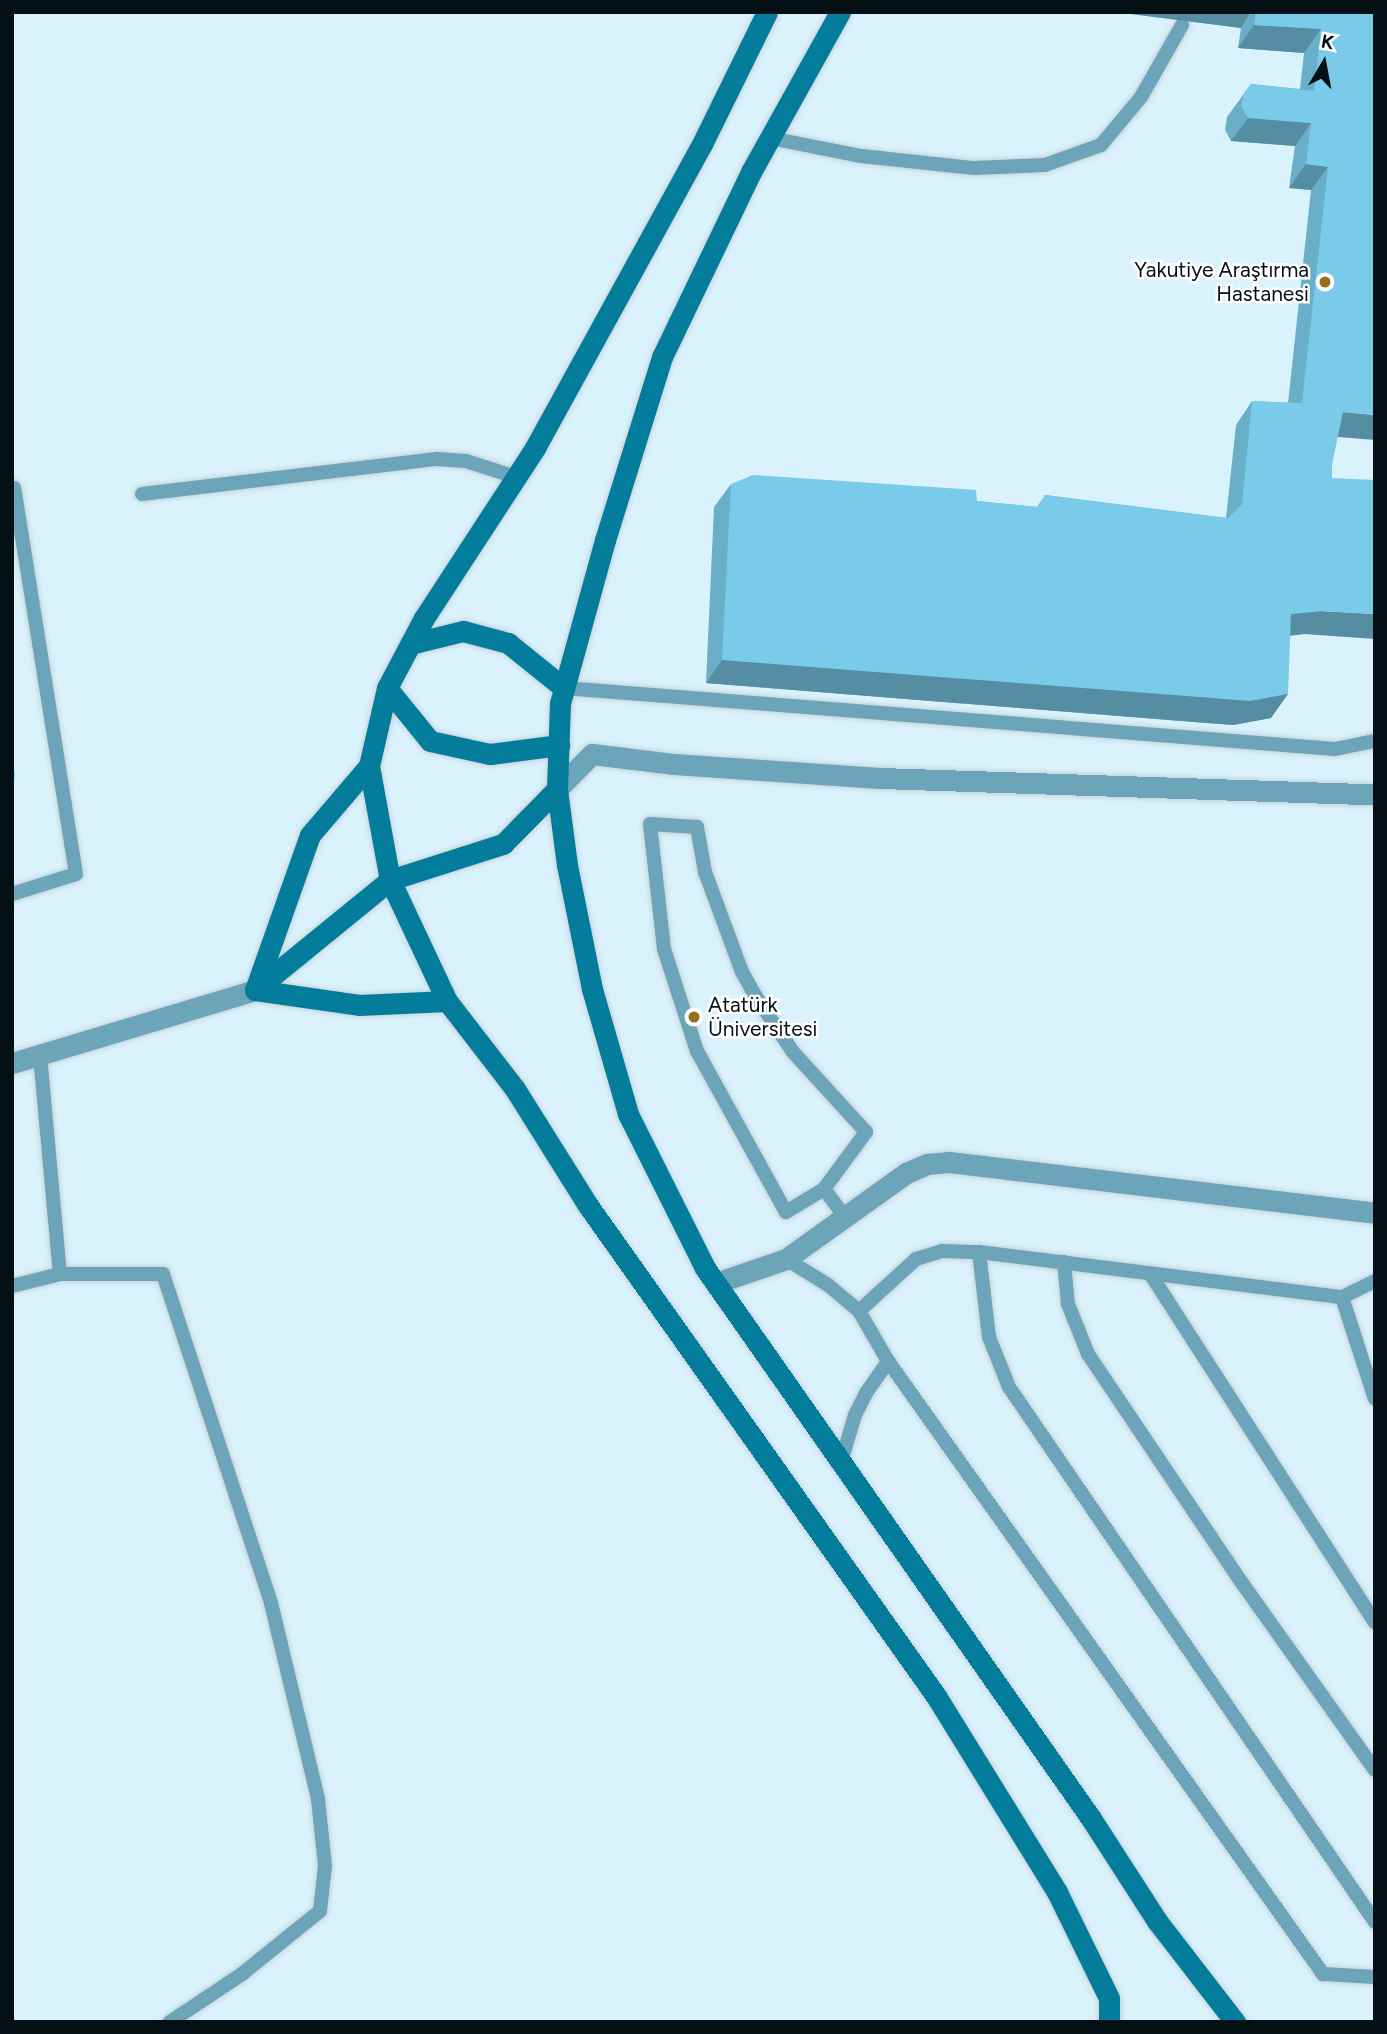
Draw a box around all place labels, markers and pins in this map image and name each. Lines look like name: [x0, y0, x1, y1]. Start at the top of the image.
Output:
place label: Yakutiye Araştırma Hastanesi: [1134, 257, 1309, 307]
marker: Yakutiye Araştırma Hastanesi: [1315, 272, 1335, 292]
place label: Atatürk Üniversitesi: [708, 992, 817, 1042]
marker: Atatürk Üniversitesi: [686, 1009, 702, 1025]

